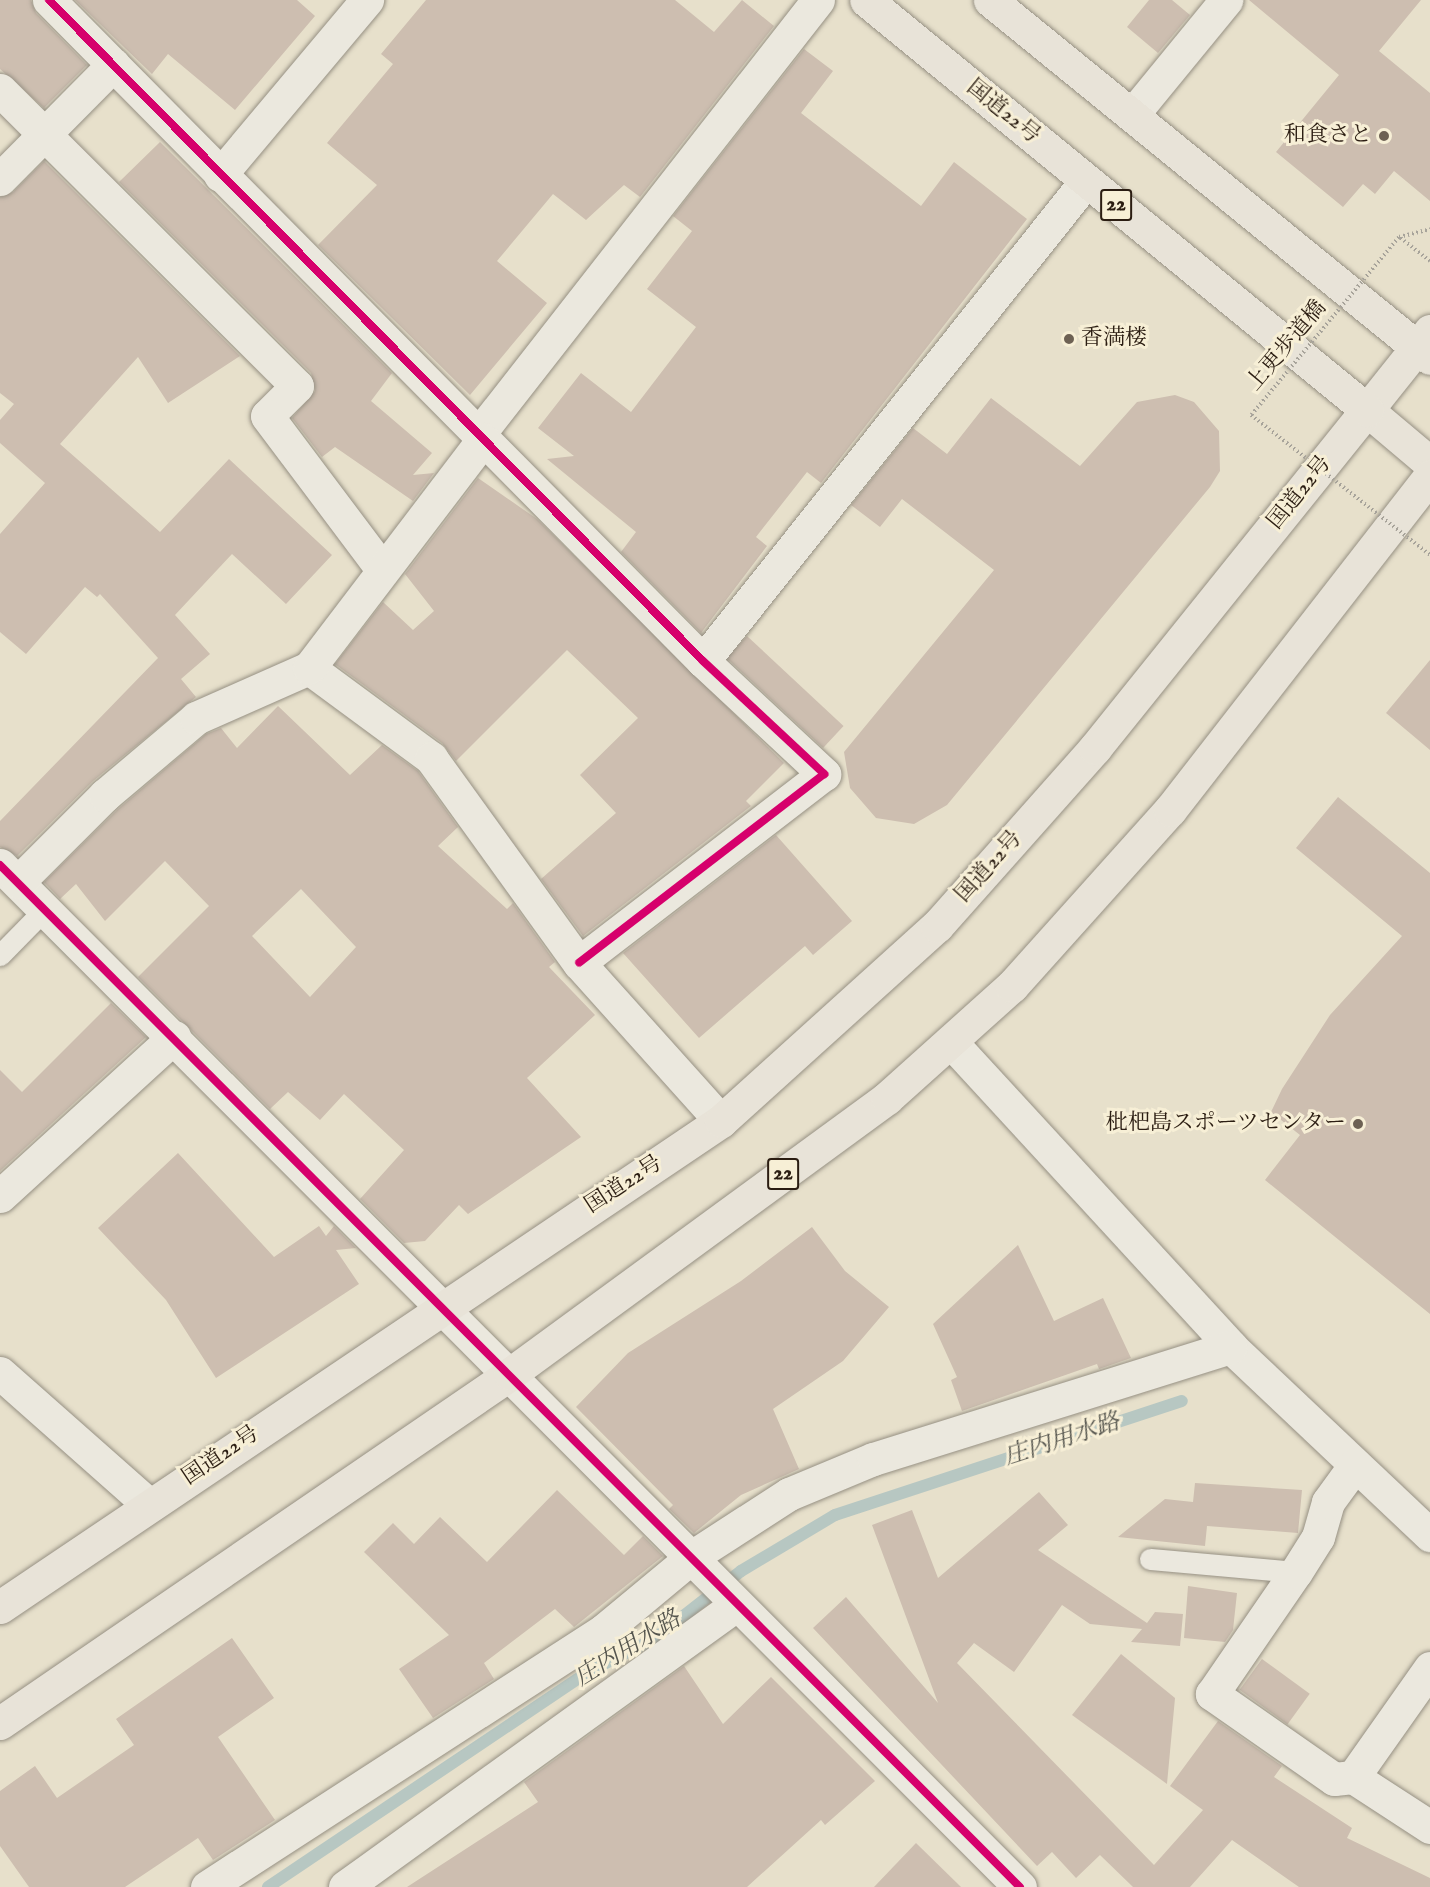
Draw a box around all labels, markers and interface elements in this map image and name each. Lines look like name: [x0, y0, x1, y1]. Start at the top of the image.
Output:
street label: 国道22号: [961, 74, 1045, 150]
place label: 和食さと: [1284, 123, 1372, 149]
marker: 和食さと: [1377, 129, 1391, 143]
road number: 22: [1100, 187, 1132, 223]
street label: 上更歩道橋: [1242, 295, 1332, 397]
place label: 香満楼: [1081, 326, 1147, 352]
marker: 香満楼: [1062, 332, 1076, 346]
street label: 国道22号: [1262, 451, 1338, 535]
street label: 国道22号: [950, 826, 1028, 908]
place label: 枇杷島スポーツセンター: [1104, 1111, 1346, 1137]
marker: 枇杷島スポーツセンター: [1351, 1117, 1365, 1131]
street label: 国道22号: [580, 1150, 668, 1220]
road number: 22: [766, 1156, 800, 1192]
water label: 庄内用水路: [1000, 1408, 1124, 1472]
street label: 国道22号: [178, 1421, 264, 1491]
water label: 庄内用水路: [569, 1605, 687, 1693]

